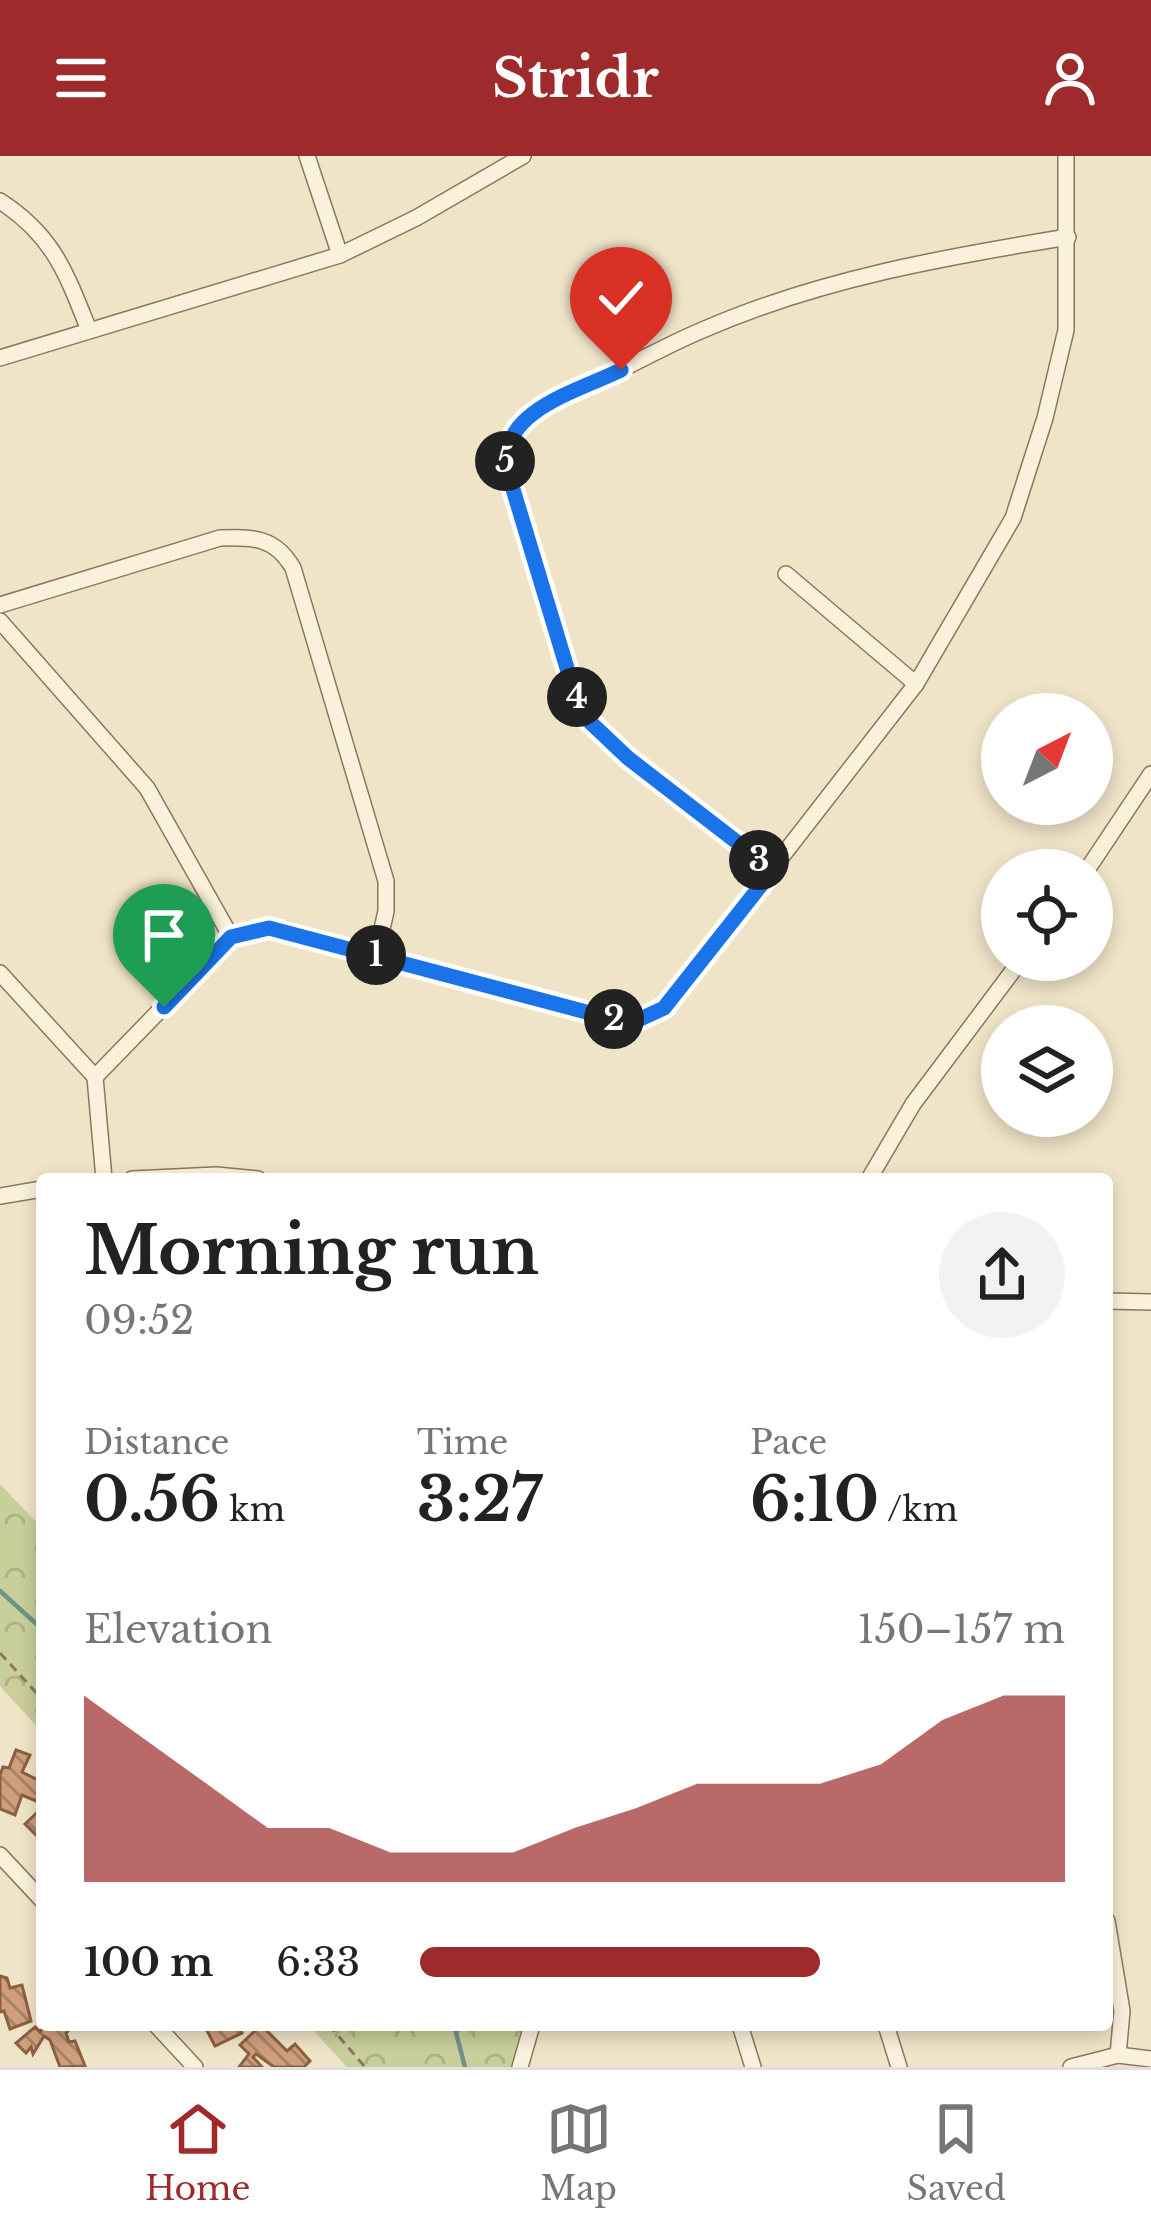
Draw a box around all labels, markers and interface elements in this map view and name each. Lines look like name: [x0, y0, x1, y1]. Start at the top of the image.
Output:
icon: menu: [48, 45, 114, 111]
text: Stridr: [492, 45, 659, 112]
icon: person: [1037, 45, 1103, 111]
pin: [570, 247, 672, 370]
icon: check: [588, 265, 654, 331]
pin: 5: [475, 431, 535, 491]
text: 5: [495, 440, 515, 481]
pin: 4: [547, 667, 607, 727]
text: 4: [566, 676, 588, 717]
north arrow: [981, 693, 1113, 825]
map controls: [981, 693, 1113, 1137]
pin: 3: [729, 830, 789, 890]
text: 3: [748, 839, 770, 880]
button: locate: [981, 849, 1113, 981]
pin: [113, 884, 215, 1007]
icon: arrive: [131, 902, 197, 968]
pin: 1: [346, 925, 406, 985]
text: 1: [369, 934, 383, 975]
pin: 2: [584, 989, 644, 1049]
text: 2: [603, 998, 625, 1039]
button: layers: [981, 1005, 1113, 1137]
text: Morning run: [84, 1210, 539, 1292]
button: share: [939, 1212, 1065, 1338]
text: 09:52: [84, 1296, 194, 1345]
text: Distance: [84, 1422, 230, 1463]
text: Time: [417, 1422, 508, 1463]
text: Pace: [750, 1422, 827, 1463]
text: 0.56: [84, 1463, 220, 1537]
text: 3:27: [417, 1463, 542, 1537]
text: 6:10: [750, 1463, 879, 1537]
text: km: [220, 1489, 285, 1530]
text: /km: [879, 1489, 958, 1530]
text: Elevation: [84, 1605, 272, 1654]
text: 150–157 m: [857, 1605, 1065, 1654]
text: 100 m: [84, 1938, 213, 1987]
text: 6:33: [276, 1938, 360, 1987]
tab: Home: [145, 2096, 250, 2209]
tab: Map: [540, 2096, 617, 2209]
tab: Saved: [907, 2096, 1006, 2209]

